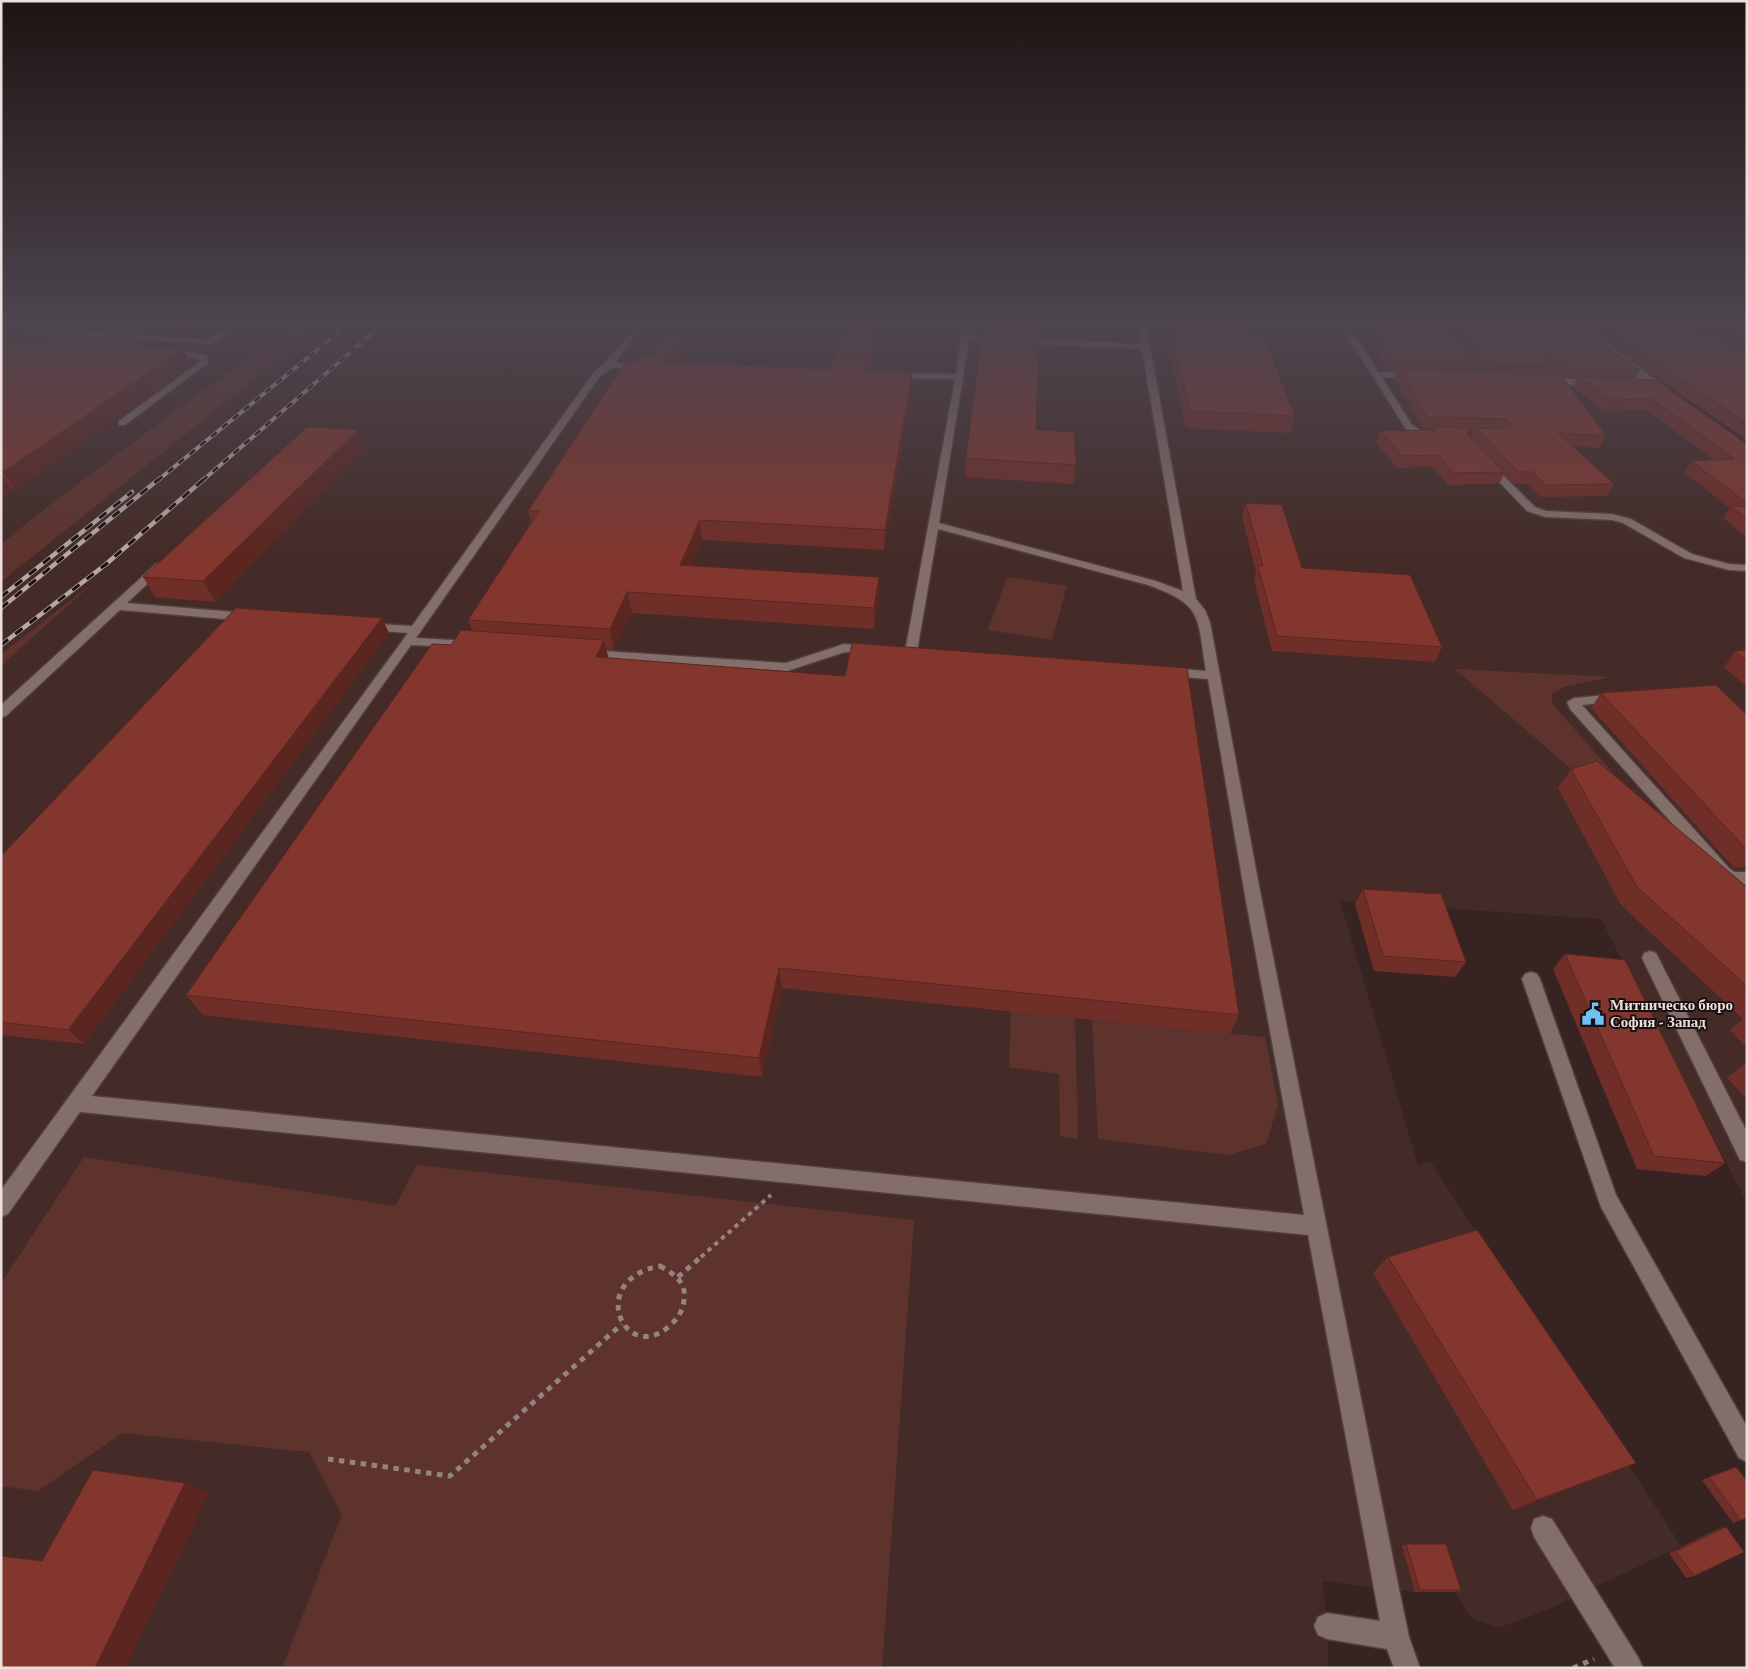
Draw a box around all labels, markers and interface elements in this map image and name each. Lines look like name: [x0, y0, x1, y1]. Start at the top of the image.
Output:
place label: Митническо бюро София - Запад: [1610, 997, 1733, 1030]
public building icon: Митническо бюро София - Запад: [1580, 1001, 1606, 1027]

